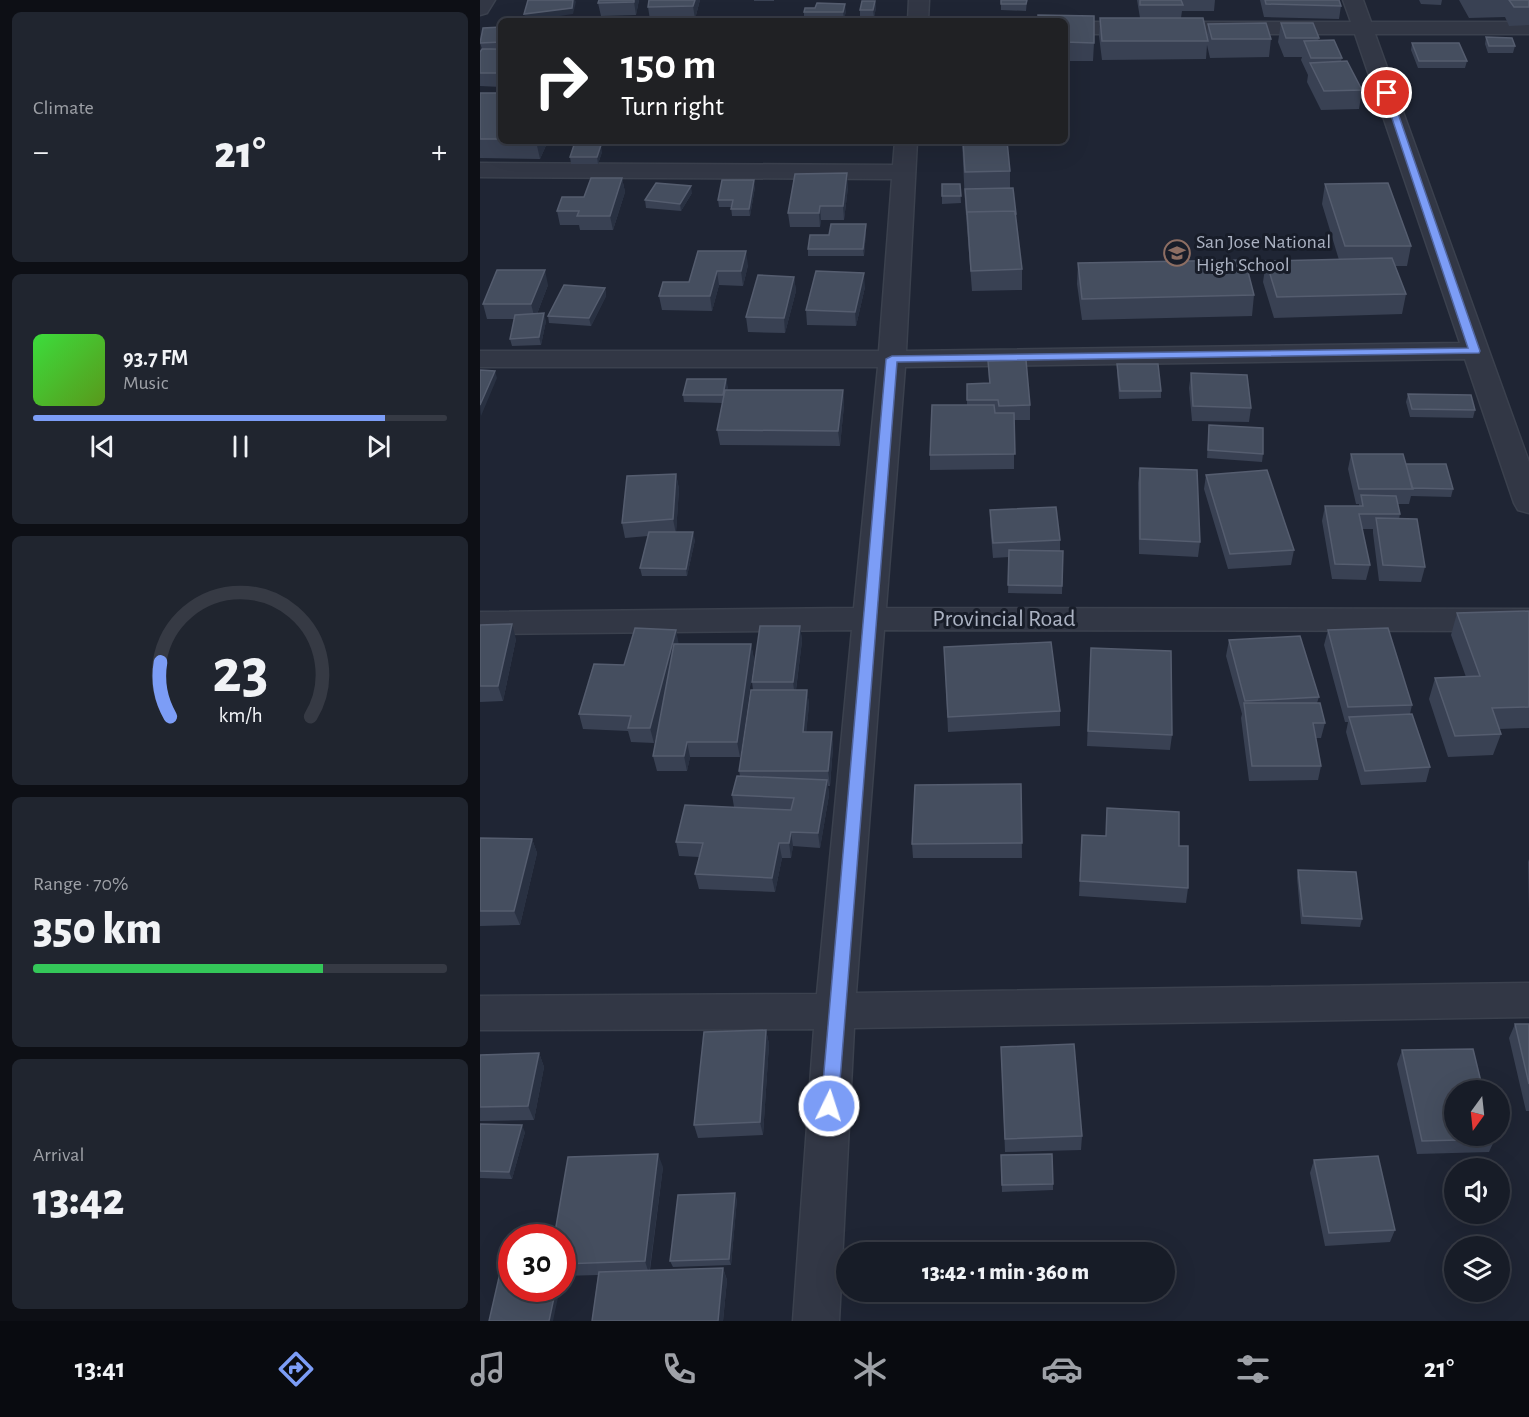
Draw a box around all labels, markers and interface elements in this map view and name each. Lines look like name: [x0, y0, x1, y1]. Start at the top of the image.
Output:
icon: right: [522, 42, 600, 120]
text: 150 m: [621, 44, 716, 86]
pin: [1361, 67, 1412, 118]
icon: arrive: [1370, 76, 1403, 109]
text: Turn right: [621, 93, 724, 120]
text: Climate: [33, 98, 94, 118]
text: 21°: [214, 131, 266, 176]
text: −: [33, 136, 49, 169]
text: +: [431, 136, 447, 169]
place label: San Jose National High School: [1196, 232, 1331, 275]
school or university icon: San Jose National High School: [1162, 238, 1192, 268]
text: 93.7 FM: [123, 347, 188, 369]
text: Music: [123, 373, 169, 393]
icon: previous: [86, 430, 119, 463]
icon: pause: [224, 430, 257, 463]
icon: next: [362, 430, 395, 463]
street label: Provincial Road: [932, 607, 1076, 631]
text: 23: [212, 642, 268, 704]
text: km/h: [218, 706, 262, 727]
text: Range · 70%: [33, 874, 129, 894]
text: 350 km: [33, 907, 162, 952]
position arrow: [797, 1074, 861, 1138]
north arrow: [1444, 1080, 1510, 1146]
map controls: [1444, 1080, 1510, 1302]
text: Arrival: [33, 1145, 84, 1165]
button: sound: [1444, 1158, 1510, 1224]
text: 13:42: [33, 1178, 124, 1223]
speed limit sign: 30: [498, 1224, 576, 1302]
button: layers: [1444, 1236, 1510, 1302]
text: 13:42 · 1 min · 360 m: [922, 1261, 1089, 1283]
icon: directions: [275, 1348, 317, 1390]
icon: music: [467, 1348, 509, 1390]
icon: phone: [658, 1348, 700, 1390]
icon: climate: [849, 1348, 891, 1390]
icon: car: [1041, 1348, 1083, 1390]
icon: filters: [1232, 1348, 1274, 1390]
text: 13:41: [75, 1355, 126, 1382]
text: 21°: [1424, 1355, 1454, 1382]

